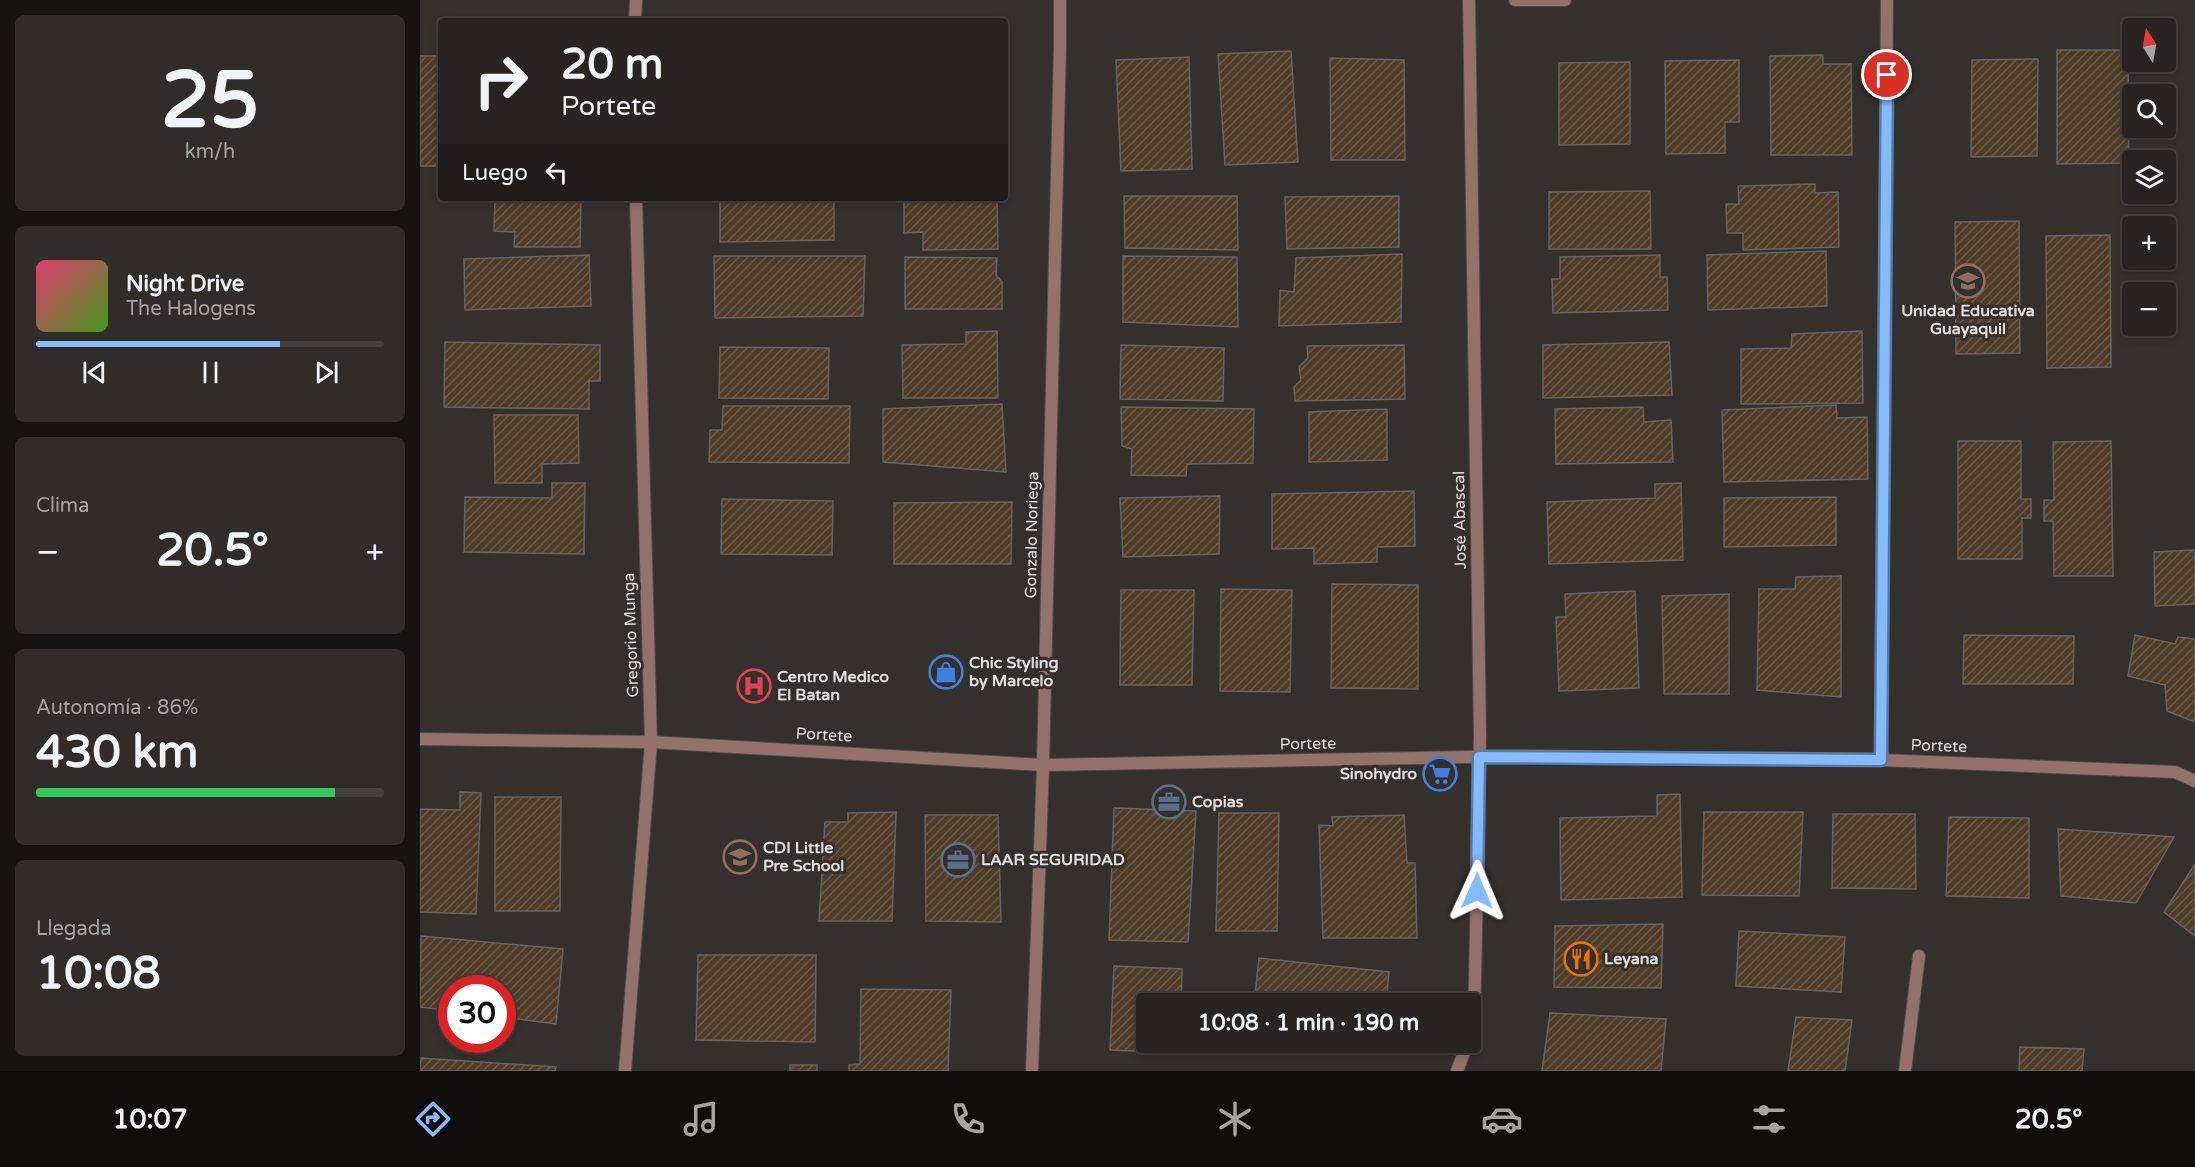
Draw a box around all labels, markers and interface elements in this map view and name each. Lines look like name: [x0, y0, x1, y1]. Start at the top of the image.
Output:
north arrow: [2122, 18, 2176, 72]
map controls: [2122, 18, 2176, 336]
text: 20 m: [561, 39, 663, 90]
icon: right: [462, 42, 540, 120]
pin: [1861, 49, 1912, 100]
text: 25: [161, 54, 259, 148]
icon: arrive: [1870, 58, 1903, 91]
button: search: [2122, 84, 2176, 138]
text: Portete: [561, 90, 656, 123]
text: km/h: [185, 140, 235, 164]
button: layers: [2122, 150, 2176, 204]
icon: left: [540, 156, 573, 189]
text: Luego: [462, 160, 528, 186]
button: +: [2122, 216, 2176, 270]
school or university icon: Unidad Educativa Guayaquil: [1950, 263, 1986, 299]
text: Night Drive: [126, 271, 244, 297]
button: −: [2122, 282, 2176, 336]
text: The Halogens: [126, 297, 256, 321]
place label: Unidad Educativa Guayaquil: [1901, 301, 2035, 339]
icon: previous: [78, 356, 111, 389]
icon: pause: [194, 356, 227, 389]
icon: next: [310, 356, 343, 389]
street label: Gonzalo Noriega: [1021, 471, 1043, 599]
street label: José Abascal: [1449, 471, 1471, 569]
text: Clima: [36, 494, 89, 518]
text: 20.5°: [156, 524, 269, 578]
text: −: [36, 533, 60, 572]
text: +: [365, 533, 384, 572]
street label: Gregorio Munga: [619, 572, 643, 698]
place label: Chic Styling by Marcelo: [969, 653, 1058, 691]
shop icon: Chic Styling by Marcelo: [928, 654, 964, 690]
place label: Centro Medico El Batan: [777, 667, 889, 705]
hospital icon: Centro Medico El Batan: [736, 668, 772, 704]
text: Autonomía · 86%: [36, 696, 198, 720]
street label: Portete: [795, 724, 853, 746]
text: 430 km: [36, 726, 198, 780]
street label: Portete: [1280, 734, 1336, 754]
street label: Portete: [1910, 735, 1968, 757]
supermarket icon: Sinohydro: [1422, 756, 1458, 792]
place label: Sinohydro: [1340, 764, 1417, 784]
office icon: Copias: [1151, 784, 1187, 820]
place label: Copias: [1192, 792, 1244, 812]
place label: CDI Little Pre School: [763, 838, 844, 876]
school or university icon: CDI Little Pre School: [722, 839, 758, 875]
office icon: LAAR SEGURIDAD: [940, 842, 976, 878]
place label: LAAR SEGURIDAD: [981, 850, 1125, 870]
position arrow: [1445, 859, 1509, 923]
text: Llegada: [36, 917, 112, 941]
restaurant icon: Leyana: [1563, 941, 1599, 977]
text: 10:08: [36, 947, 161, 1001]
place label: Leyana: [1604, 949, 1658, 969]
speed limit sign: 30: [438, 975, 516, 1053]
text: 10:08 · 1 min · 190 m: [1198, 1010, 1419, 1036]
icon: directions: [412, 1098, 454, 1140]
icon: music: [680, 1098, 722, 1140]
icon: phone: [947, 1098, 989, 1140]
icon: climate: [1214, 1098, 1256, 1140]
icon: car: [1481, 1098, 1523, 1140]
icon: filters: [1748, 1098, 1790, 1140]
text: 10:07: [113, 1103, 187, 1136]
text: 20.5°: [2015, 1103, 2082, 1136]

